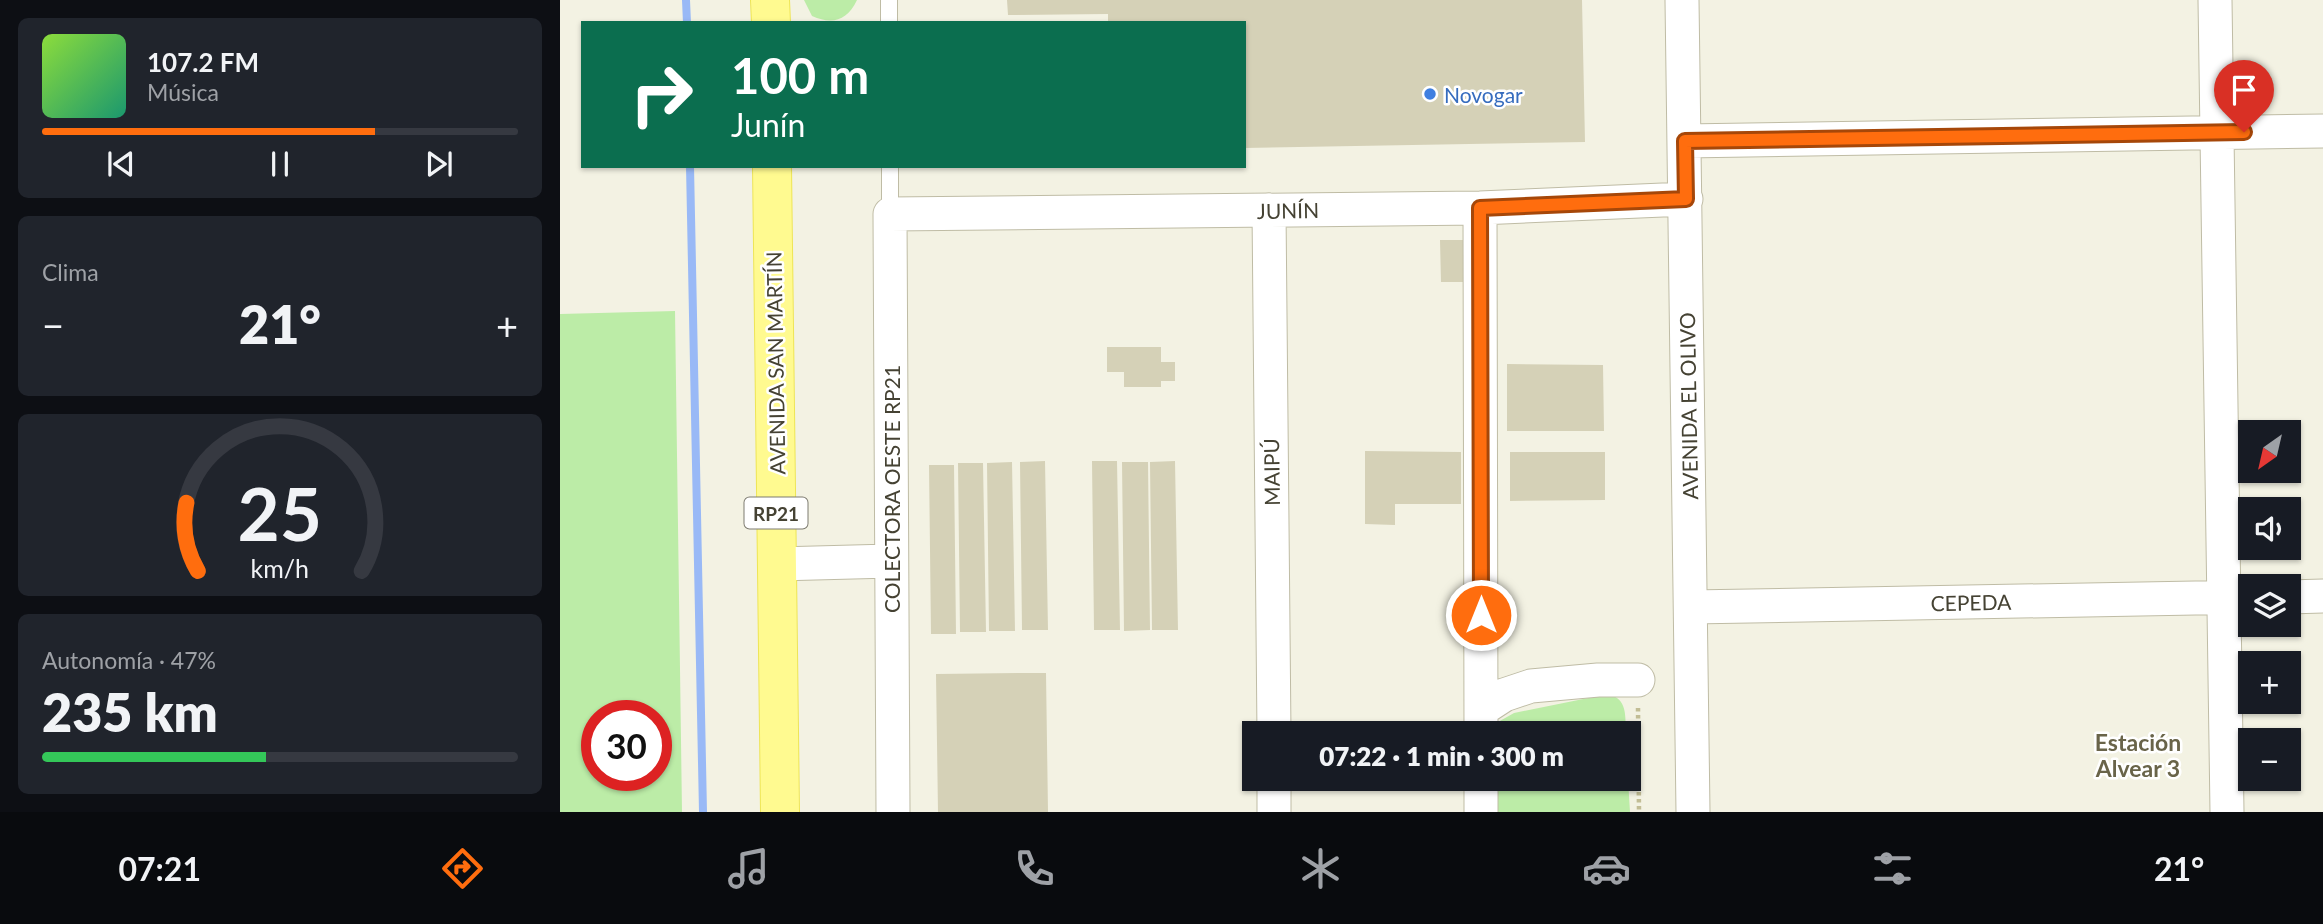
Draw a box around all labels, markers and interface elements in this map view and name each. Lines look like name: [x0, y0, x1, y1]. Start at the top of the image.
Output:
text: 107.2 FM: [147, 46, 259, 78]
text: 100 m: [731, 46, 869, 104]
icon: right: [616, 49, 707, 140]
pin: [2214, 60, 2274, 132]
icon: arrive: [2225, 71, 2263, 109]
text: Música: [147, 78, 219, 106]
place label: Novogar: [1444, 82, 1523, 107]
marker: Novogar: [1422, 86, 1438, 102]
text: Junín: [731, 105, 805, 144]
icon: previous: [102, 145, 140, 183]
icon: pause: [261, 145, 299, 183]
icon: next: [420, 145, 458, 183]
street label: JUNÍN: [1257, 197, 1319, 223]
street label: AVENIDA SAN MARTÍN: [761, 251, 789, 475]
text: Clima: [42, 258, 99, 286]
text: 21°: [239, 293, 321, 355]
text: −: [42, 302, 64, 348]
text: +: [496, 302, 518, 348]
street label: AVENIDA EL OLIVO: [1674, 312, 1702, 500]
street label: COLECTORA OESTE RP21: [879, 365, 904, 613]
north arrow: [2238, 420, 2301, 483]
map controls: [2238, 420, 2301, 791]
street label: MAIPÚ: [1258, 438, 1284, 506]
text: 25: [238, 469, 322, 557]
button: sound: [2238, 497, 2301, 560]
road number: RP21: [744, 498, 808, 528]
text: km/h: [251, 553, 309, 583]
button: layers: [2238, 574, 2301, 637]
position arrow: [1444, 578, 1518, 652]
street label: CEPEDA: [1930, 589, 2012, 615]
text: Autonomía · 47%: [42, 646, 216, 674]
button: +: [2238, 651, 2301, 714]
text: 235 km: [42, 681, 218, 743]
speed limit sign: 30: [581, 700, 672, 791]
district label: Estación Alvear 3: [2095, 728, 2181, 782]
button: −: [2238, 728, 2301, 791]
text: 07:22 · 1 min · 300 m: [1319, 740, 1564, 772]
icon: directions: [438, 844, 487, 893]
icon: music: [724, 844, 773, 893]
icon: phone: [1010, 844, 1059, 893]
icon: climate: [1296, 844, 1345, 893]
icon: car: [1582, 844, 1631, 893]
icon: filters: [1868, 844, 1917, 893]
text: 07:21: [119, 849, 201, 888]
text: 21°: [2154, 849, 2204, 888]

